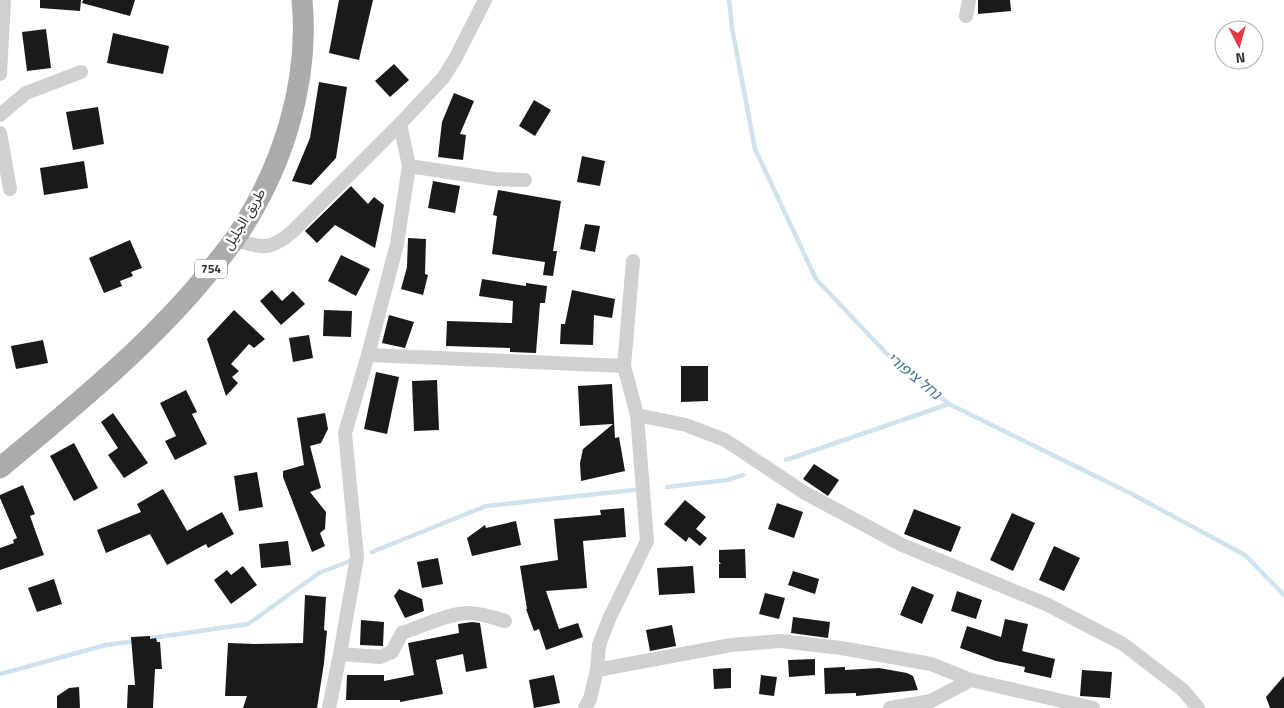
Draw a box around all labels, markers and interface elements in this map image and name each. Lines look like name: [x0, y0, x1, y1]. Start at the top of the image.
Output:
north arrow: [1214, 20, 1264, 70]
text: N: [1234, 47, 1246, 69]
street label: طريق الجليل: [217, 184, 270, 254]
road number: 754: [195, 260, 227, 278]
water label: נחל ציפורי: [882, 346, 948, 406]

